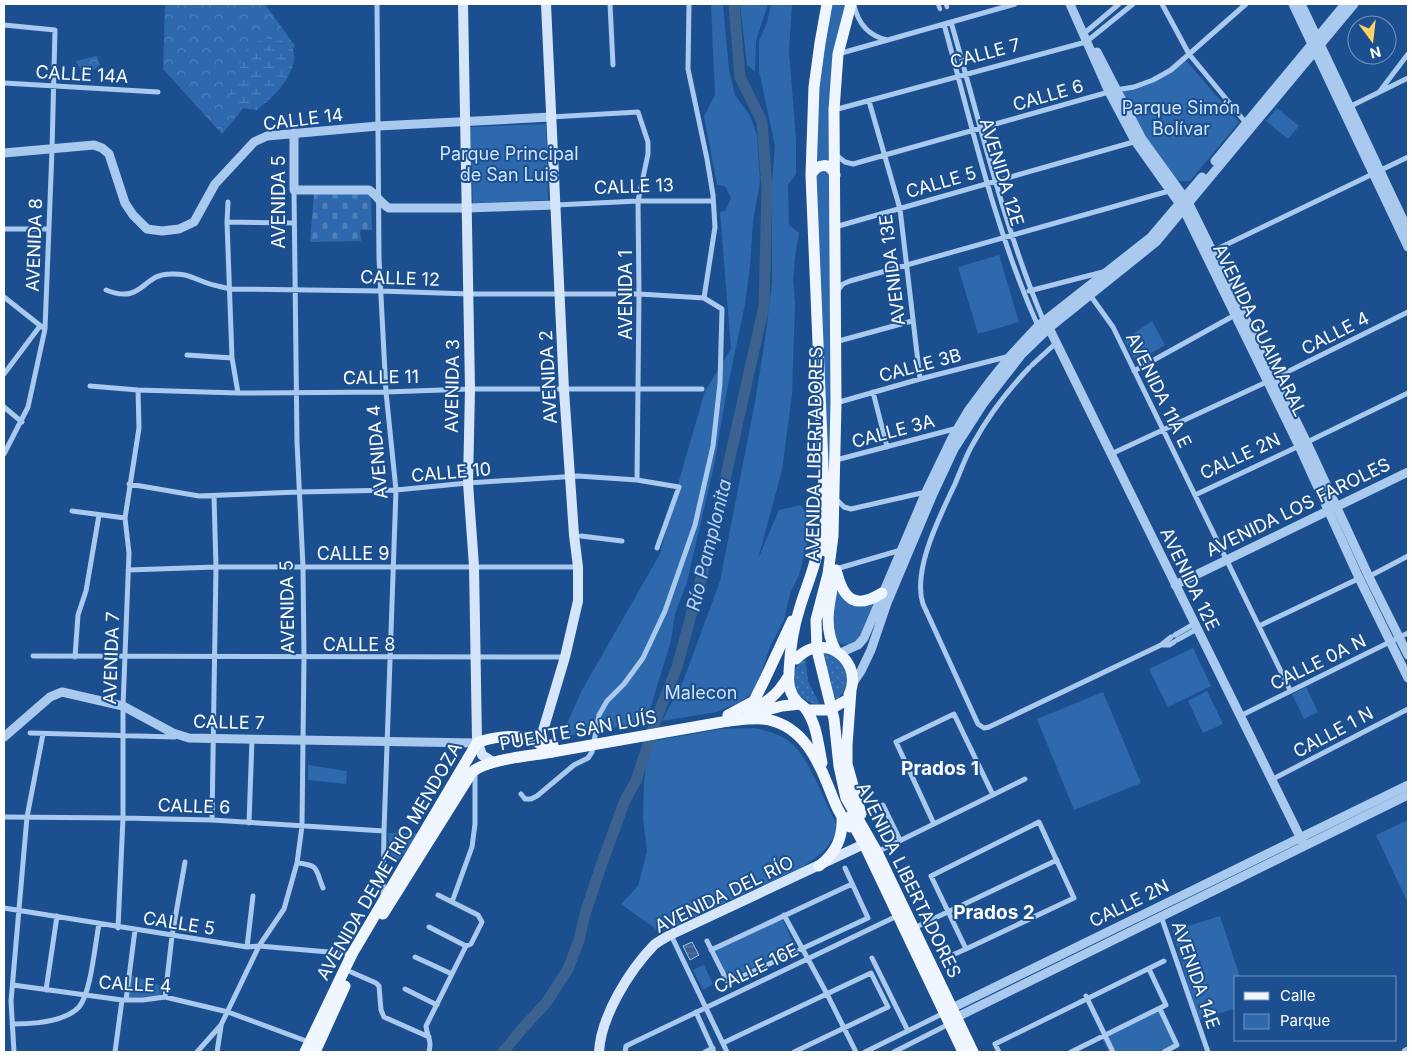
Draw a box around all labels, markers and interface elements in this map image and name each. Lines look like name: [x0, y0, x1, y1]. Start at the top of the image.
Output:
north arrow: [1347, 15, 1397, 65]
street label: CALLE 7: [948, 34, 1022, 72]
text: N: [1368, 43, 1383, 63]
street label: CALLE 14A: [35, 61, 129, 87]
street label: CALLE 6: [1010, 75, 1086, 115]
park label: Parque Simón Bolívar: [1122, 97, 1240, 139]
street label: CALLE 14: [262, 104, 344, 134]
street label: AVENIDA 12E: [976, 115, 1028, 229]
park label: Parque Principal de San Luis: [439, 143, 579, 185]
street label: AVENIDA 5: [268, 155, 289, 249]
street label: CALLE 5: [903, 162, 979, 202]
street label: CALLE 13: [594, 174, 674, 198]
street label: AVENIDA 8: [22, 198, 46, 292]
street label: AVENIDA 13E: [875, 213, 909, 327]
street label: AVENIDA GUAIMARAL: [1209, 240, 1311, 420]
street label: AVENIDA 1: [615, 250, 636, 340]
street label: CALLE 12: [360, 266, 440, 290]
street label: CALLE 4: [1298, 307, 1372, 359]
street label: AVENIDA 11A E: [1122, 329, 1196, 451]
street label: AVENIDA 2: [535, 330, 561, 424]
street label: AVENIDA 3: [441, 339, 463, 433]
street label: CALLE 3B: [877, 344, 963, 386]
street label: AVENIDA LIBERTADORES: [802, 346, 826, 562]
street label: CALLE 11: [343, 366, 419, 388]
street label: AVENIDA 4: [362, 404, 392, 500]
street label: CALLE 3A: [849, 410, 937, 452]
street label: CALLE 2N: [1197, 428, 1283, 484]
street label: AVENIDA LOS FAROLES: [1203, 453, 1393, 561]
street label: CALLE 10: [410, 458, 492, 486]
water label: Río Pamplonita: [681, 476, 737, 613]
street label: AVENIDA 12E: [1156, 524, 1224, 634]
street label: CALLE 9: [317, 543, 389, 564]
street label: AVENIDA 5: [276, 560, 298, 654]
street label: AVENIDA 7: [99, 611, 123, 705]
street label: CALLE 0A N: [1267, 630, 1369, 694]
street label: CALLE 8: [323, 634, 395, 655]
park label: Malecon: [665, 682, 737, 703]
street label: CALLE 1 N: [1289, 702, 1377, 762]
street label: PUENTE SAN LUÍS: [498, 705, 658, 754]
street label: CALLE 7: [193, 711, 265, 733]
street label: AVENIDA DEMETRIO MENDOZA: [312, 738, 466, 984]
district label: Prados 1: [901, 757, 979, 780]
street label: AVENIDA LIBERTADORES: [852, 779, 966, 981]
street label: CALLE 6: [157, 794, 231, 818]
street label: AVENIDA DEL RÍO: [651, 850, 797, 937]
street label: CALLE 2N: [1086, 875, 1172, 931]
district label: Prados 2: [953, 901, 1035, 924]
street label: CALLE 5: [142, 907, 216, 939]
street label: AVENIDA 14E: [1168, 918, 1224, 1032]
street label: CALLE 16E: [711, 939, 801, 997]
street label: CALLE 4: [98, 972, 172, 996]
legend: [1234, 976, 1397, 1041]
text: Calle: [1280, 986, 1315, 1005]
text: Parque: [1280, 1011, 1330, 1030]

